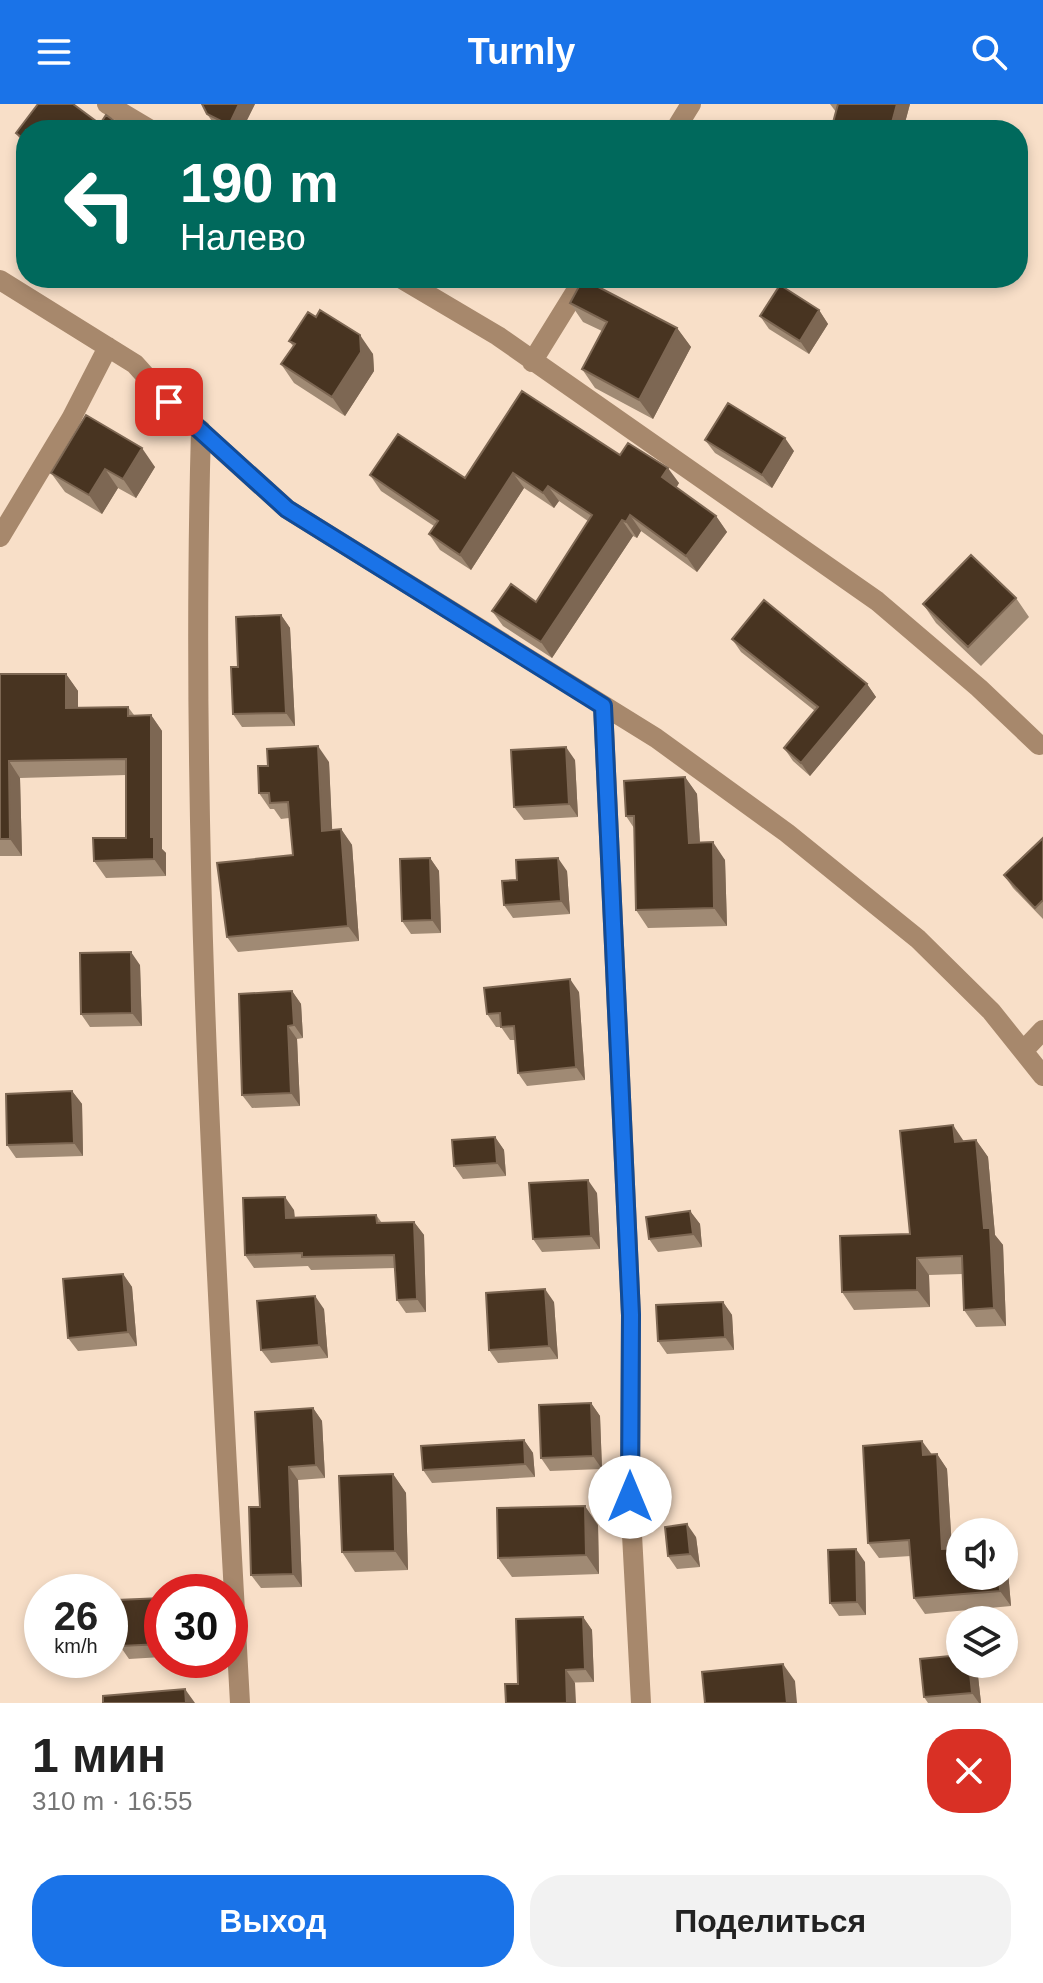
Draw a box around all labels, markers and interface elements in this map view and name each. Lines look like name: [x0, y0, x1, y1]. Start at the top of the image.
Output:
icon: menu: [32, 30, 76, 74]
icon: search: [967, 30, 1011, 74]
text: Turnly: [468, 31, 575, 72]
text: 190 m: [180, 151, 339, 214]
icon: left: [48, 152, 152, 256]
text: Налево: [180, 217, 306, 258]
pin: [135, 368, 203, 436]
icon: arrive: [147, 380, 191, 424]
position arrow: [588, 1455, 672, 1539]
map controls: [946, 1518, 1018, 1678]
button: sound: [946, 1518, 1018, 1590]
speed limit sign: 30: [144, 1574, 248, 1678]
text: 26: [54, 1594, 98, 1638]
button: layers: [946, 1606, 1018, 1678]
text: km/h: [54, 1635, 98, 1657]
text: 1 мин: [32, 1729, 166, 1782]
button: close: [927, 1729, 1011, 1813]
text: 310 m · 16:55: [32, 1786, 192, 1816]
button: Выход: [32, 1875, 514, 1967]
button: Поделиться: [530, 1875, 1011, 1967]

